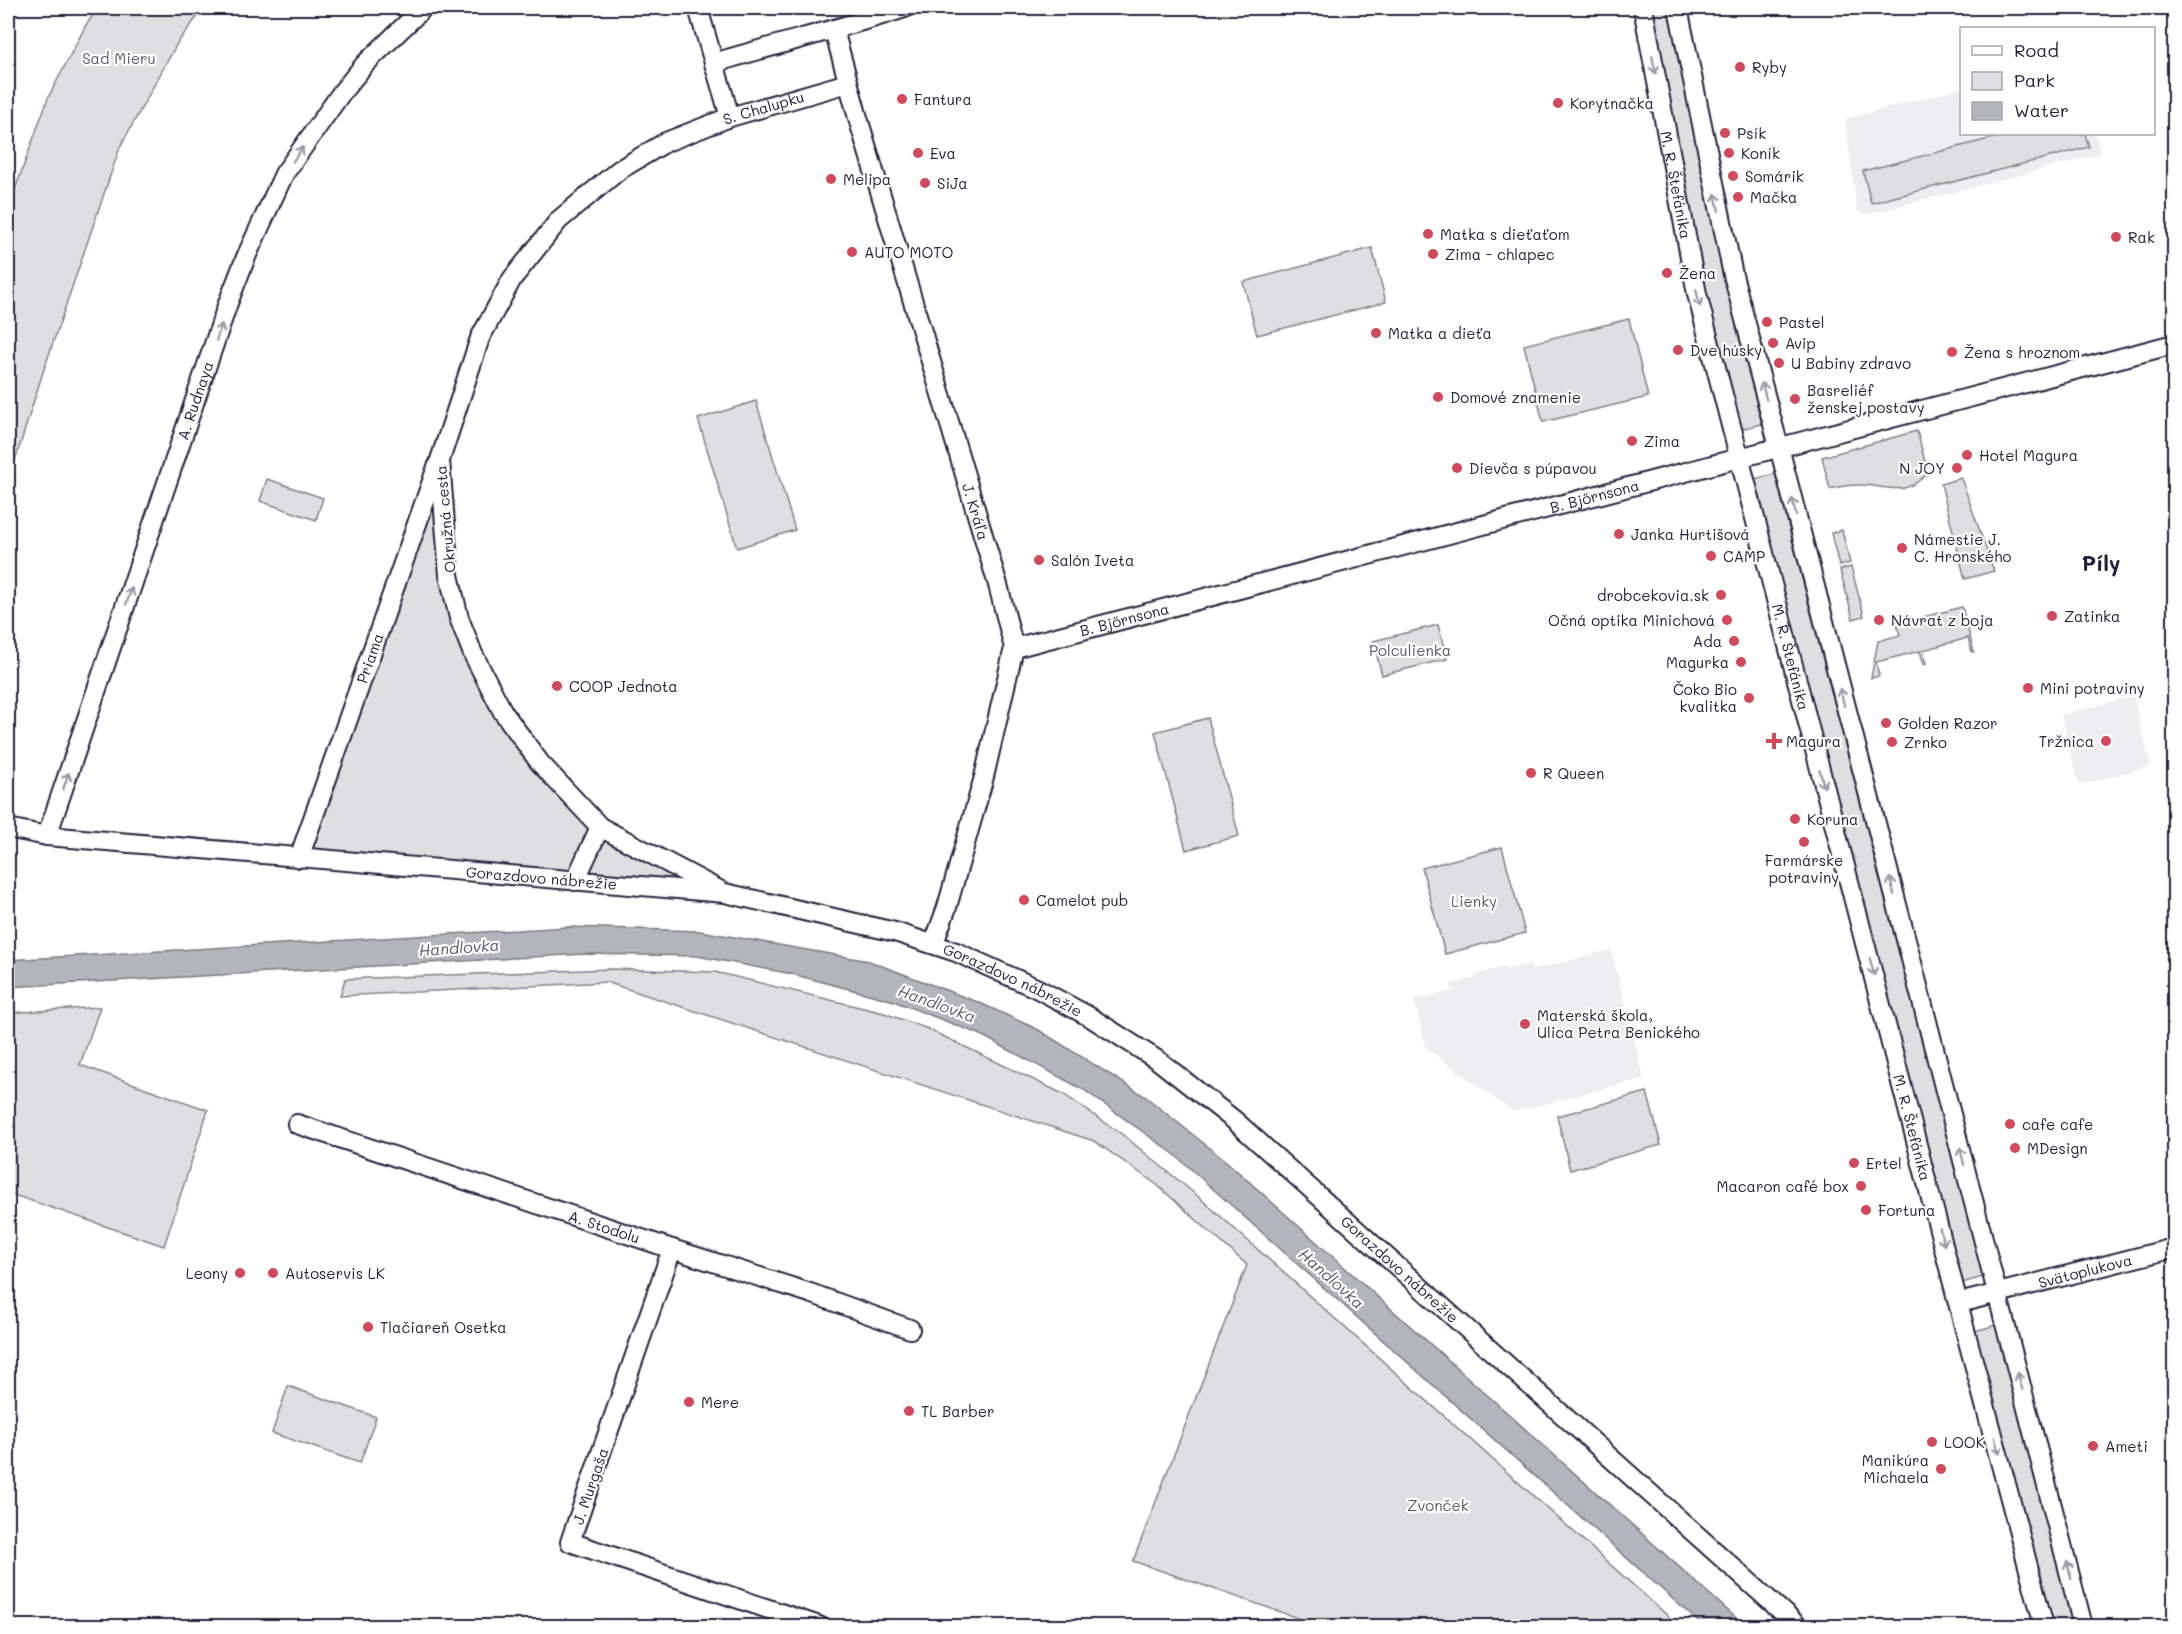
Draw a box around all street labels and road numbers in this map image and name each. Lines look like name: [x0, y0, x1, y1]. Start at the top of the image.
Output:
street label: S. Chalupku: [720, 86, 806, 129]
street label: M. R. Štefánika: [1656, 129, 1696, 240]
street label: A. Rudnaya: [172, 358, 218, 442]
street label: Okružná cesta: [430, 464, 460, 574]
street label: B. Bjőrnsona: [1548, 475, 1641, 517]
street label: J. Kráľa: [958, 481, 994, 542]
street label: B. Bjőrnsona: [1077, 598, 1171, 640]
street label: M. R. Štefánika: [1768, 602, 1814, 712]
street label: Priama: [351, 630, 388, 686]
street label: Gorazdovo nábrežie: [465, 861, 618, 894]
street label: Gorazdovo nábrežie: [941, 939, 1086, 1021]
street label: M. R. Štefánika: [1889, 1072, 1936, 1183]
street label: A. Stodolu: [566, 1205, 643, 1248]
street label: Gorazdovo nábrežie: [1337, 1211, 1463, 1327]
street label: Svätoplukova: [2036, 1249, 2134, 1292]
street label: J. Murgaša: [568, 1445, 612, 1527]

